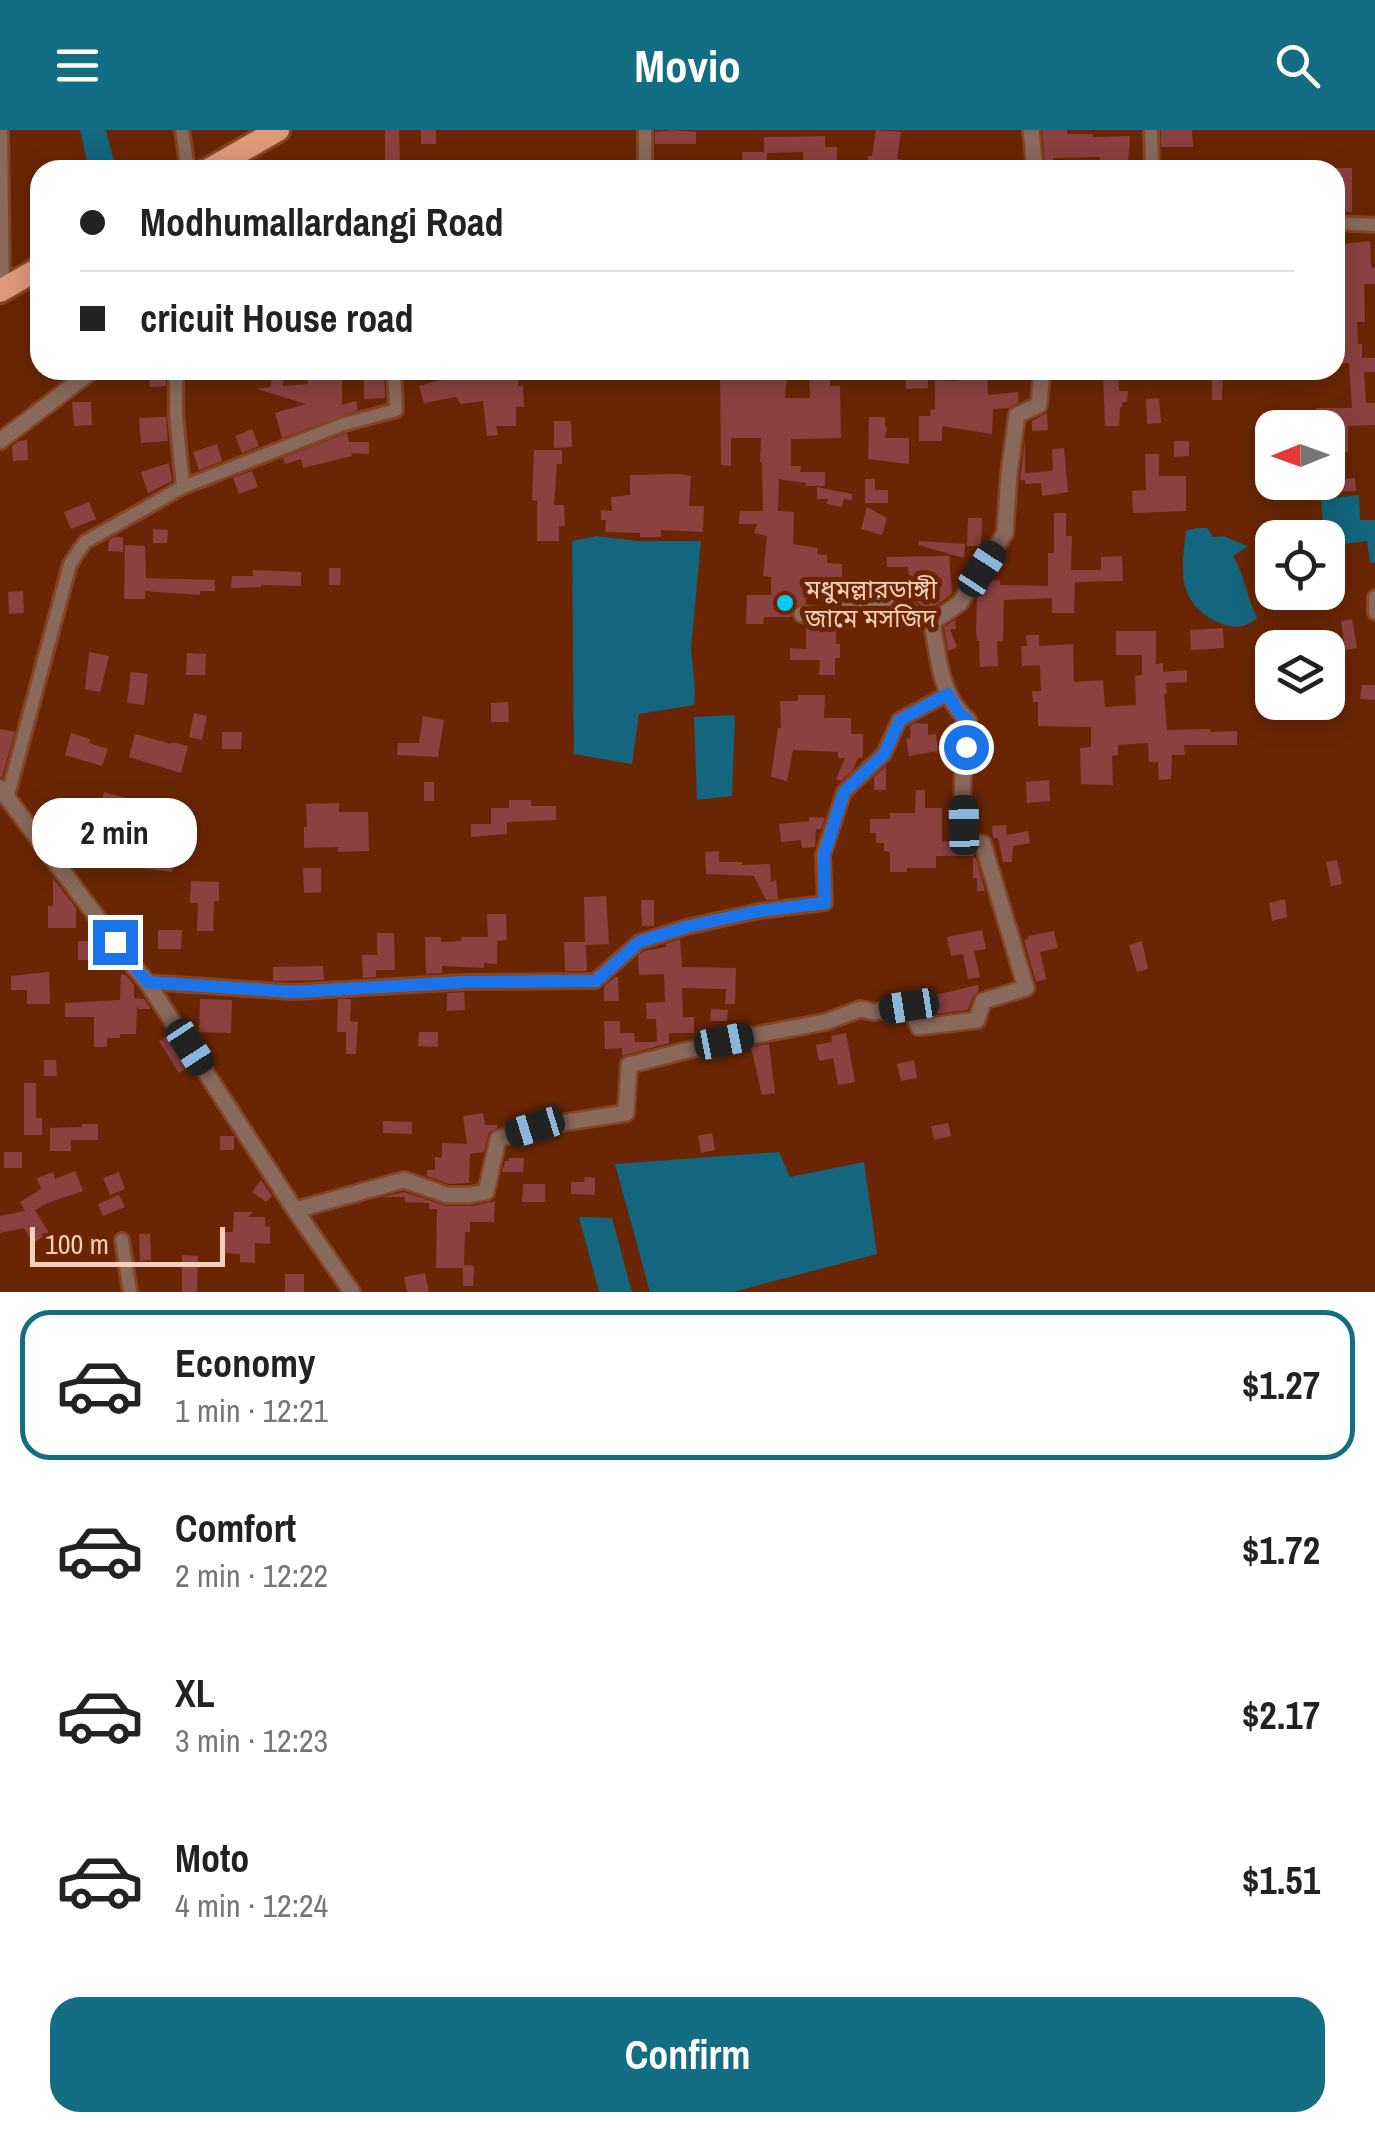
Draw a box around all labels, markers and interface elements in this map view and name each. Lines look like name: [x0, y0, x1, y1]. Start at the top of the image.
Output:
text: Movio: [634, 35, 741, 96]
icon: menu: [50, 38, 105, 93]
icon: search: [1270, 38, 1325, 93]
text: Modhumallardangi Road: [140, 197, 504, 248]
text: cricuit House road: [140, 293, 414, 344]
north arrow: [1255, 410, 1345, 500]
map controls: [1255, 410, 1345, 720]
button: locate: [1255, 520, 1345, 610]
car: [953, 536, 1011, 602]
place label: মধুমল্লারডাঙ্গী জামে মসজিদ: [804, 572, 937, 635]
marker: মধুমল্লারডাঙ্গী জামে মসজিদ: [774, 592, 796, 614]
button: layers: [1255, 630, 1345, 720]
route start: [944, 725, 989, 770]
car: [948, 795, 980, 855]
callout: 2 min: [32, 797, 198, 867]
text: 2 min: [80, 811, 149, 854]
route end: [93, 920, 138, 965]
car: [877, 986, 941, 1026]
car: [161, 1014, 219, 1080]
car: [692, 1021, 756, 1061]
car: [502, 1104, 568, 1150]
scale bar: [30, 1222, 225, 1266]
text: 100 m: [45, 1225, 109, 1263]
text: Economy: [175, 1338, 315, 1389]
icon: car: [55, 1340, 145, 1430]
text: $1.27: [1242, 1360, 1320, 1411]
text: 1 min · 12:21: [175, 1389, 328, 1432]
text: Comfort: [175, 1503, 296, 1554]
icon: car: [55, 1505, 145, 1595]
text: $1.72: [1242, 1525, 1320, 1576]
text: 2 min · 12:22: [175, 1554, 328, 1597]
text: XL: [175, 1668, 215, 1719]
icon: car: [55, 1670, 145, 1760]
text: $2.17: [1242, 1690, 1320, 1741]
text: 3 min · 12:23: [175, 1719, 328, 1762]
text: Moto: [175, 1833, 249, 1884]
icon: car: [55, 1835, 145, 1925]
text: $1.51: [1242, 1855, 1320, 1906]
text: 4 min · 12:24: [175, 1884, 328, 1927]
button: Confirm: [50, 1997, 1325, 2112]

